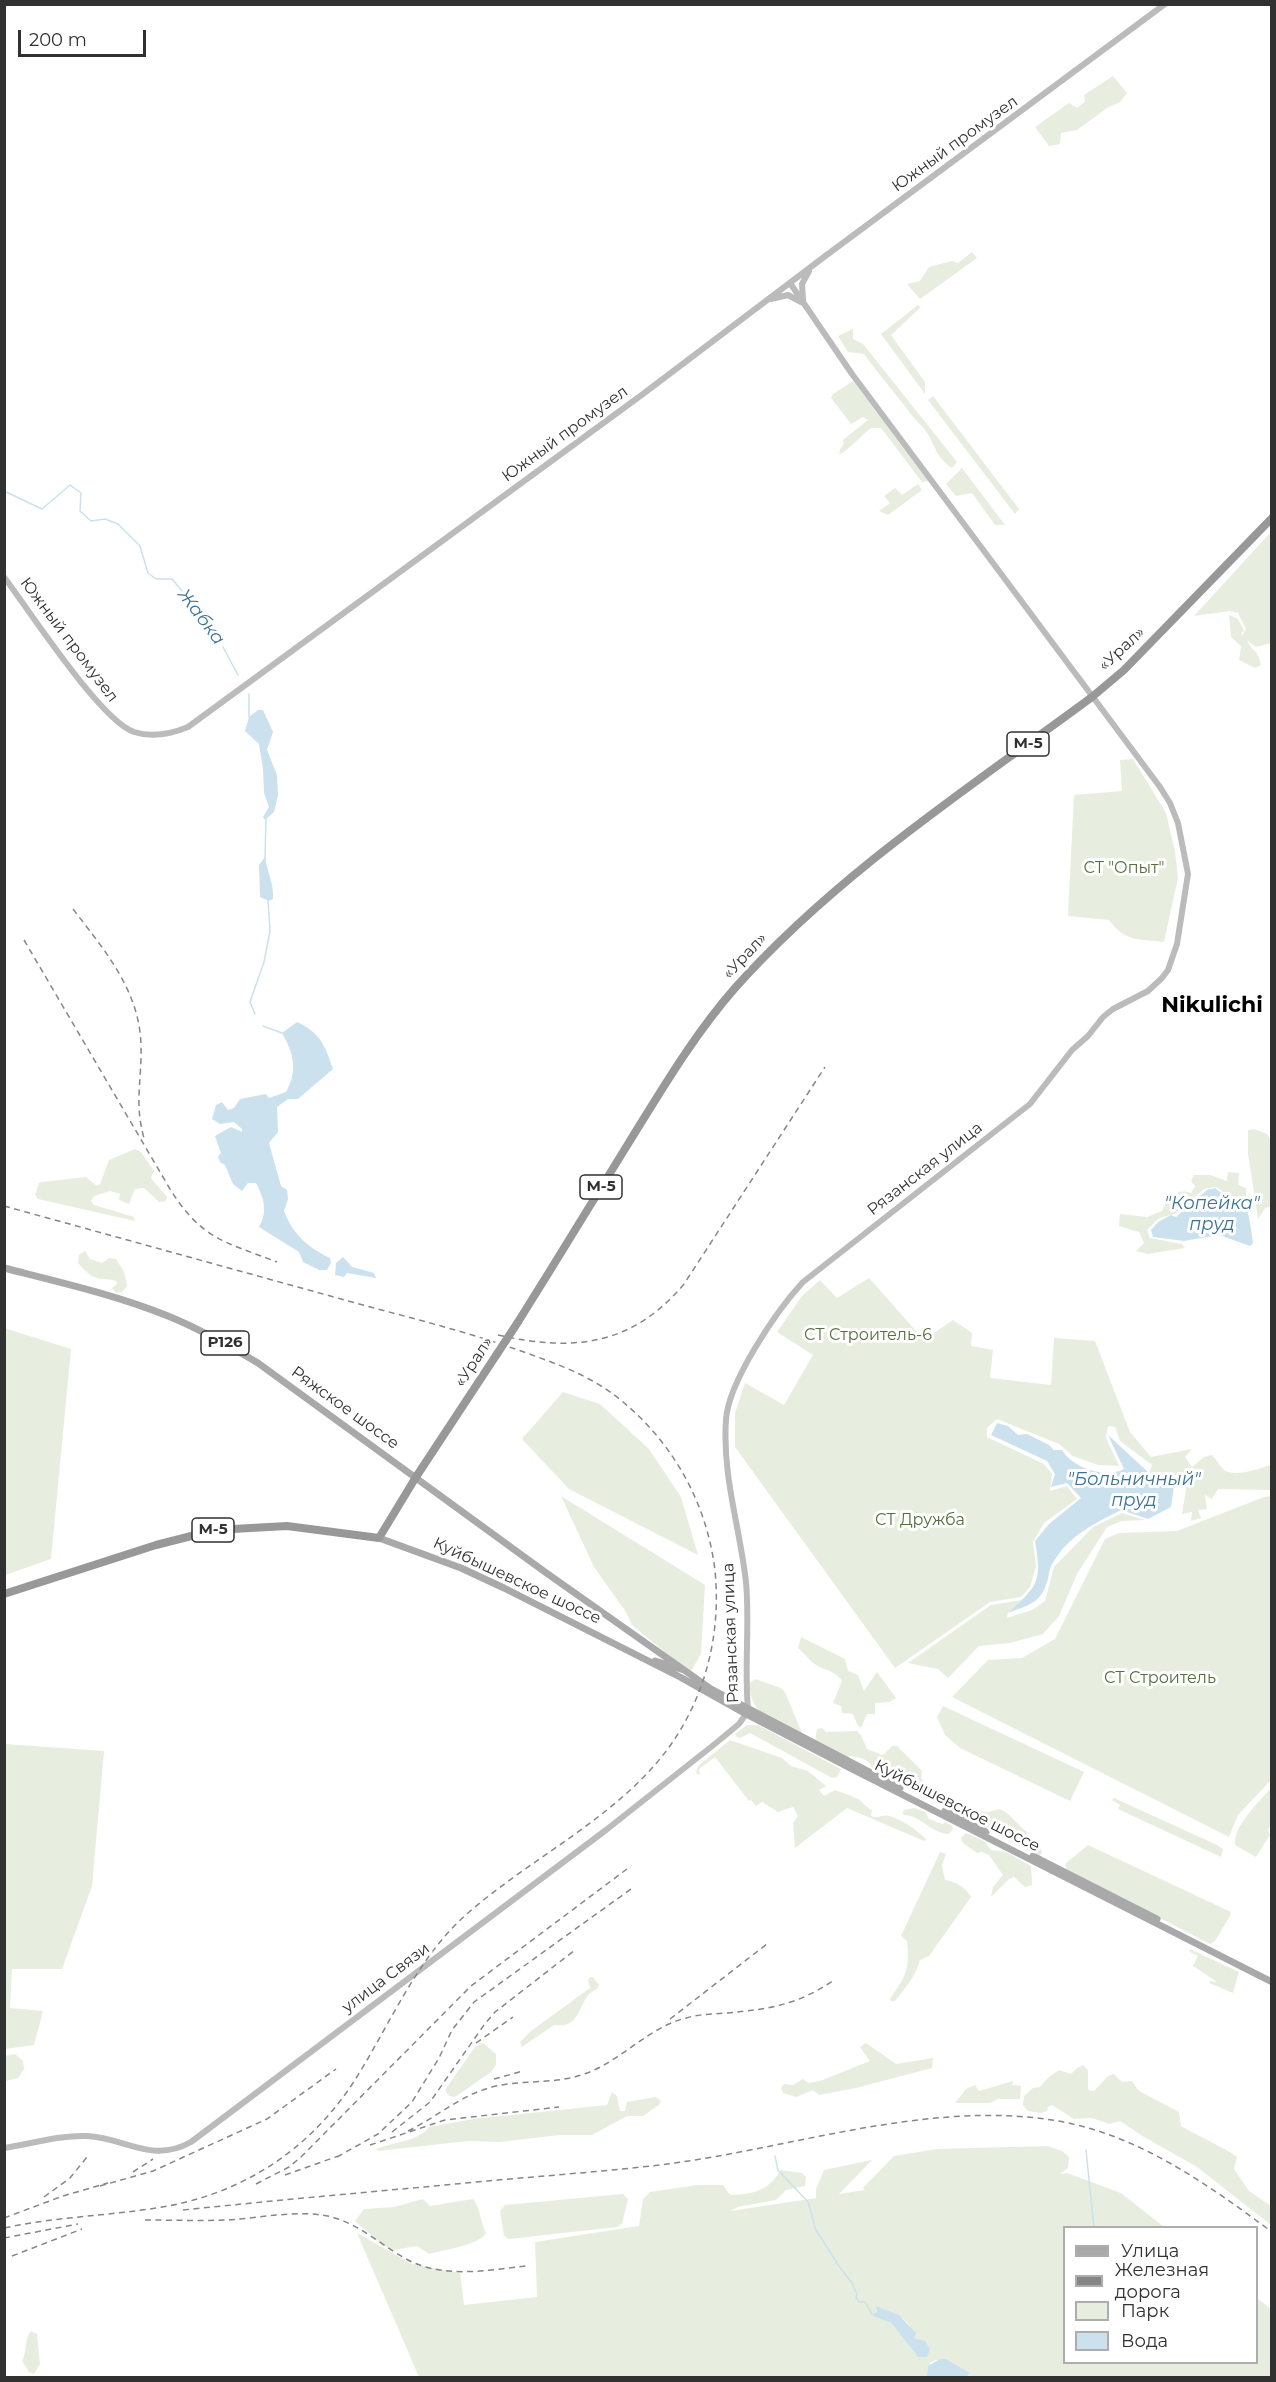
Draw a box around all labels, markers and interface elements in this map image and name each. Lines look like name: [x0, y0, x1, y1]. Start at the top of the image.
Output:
scale bar: [21, 18, 148, 56]
text: 200 m: [29, 29, 87, 51]
street label: Южный промузел: [888, 92, 1022, 196]
street label: Южный промузел: [498, 382, 632, 486]
street label: Южный промузел: [16, 574, 122, 706]
water label: Жабка: [173, 585, 229, 649]
street label: «Урал»: [1095, 623, 1149, 675]
road number: М-5: [1007, 732, 1049, 756]
park label: СТ "Опыт": [1083, 858, 1165, 878]
street label: «Урал»: [719, 929, 771, 983]
district label: Nikulichi: [1161, 993, 1263, 1019]
street label: Рязанская улица: [864, 1118, 986, 1220]
road number: М-5: [580, 1175, 622, 1199]
water label: "Копейка" пруд: [1164, 1193, 1260, 1236]
park label: СТ Строитель-6: [804, 1325, 932, 1345]
road number: Р126: [201, 1331, 249, 1355]
street label: «Урал»: [451, 1333, 497, 1391]
street label: Ряжское шоссе: [287, 1363, 403, 1453]
water label: "Больничный" пруд: [1067, 1469, 1201, 1512]
park label: СТ Дружба: [875, 1510, 965, 1530]
road number: М-5: [192, 1518, 234, 1542]
street label: Куйбышевское шоссе: [430, 1534, 604, 1628]
street label: Рязанская улица: [719, 1562, 743, 1704]
park label: СТ Строитель: [1104, 1668, 1216, 1688]
street label: Куйбышевское шоссе: [871, 1756, 1043, 1856]
street label: улица Связи: [338, 1939, 434, 2017]
legend: [1063, 2226, 1258, 2364]
text: Улица: [1121, 2240, 1179, 2262]
text: Железная дорога: [1115, 2259, 1209, 2303]
text: Парк: [1121, 2300, 1169, 2322]
text: Вода: [1121, 2330, 1168, 2352]

